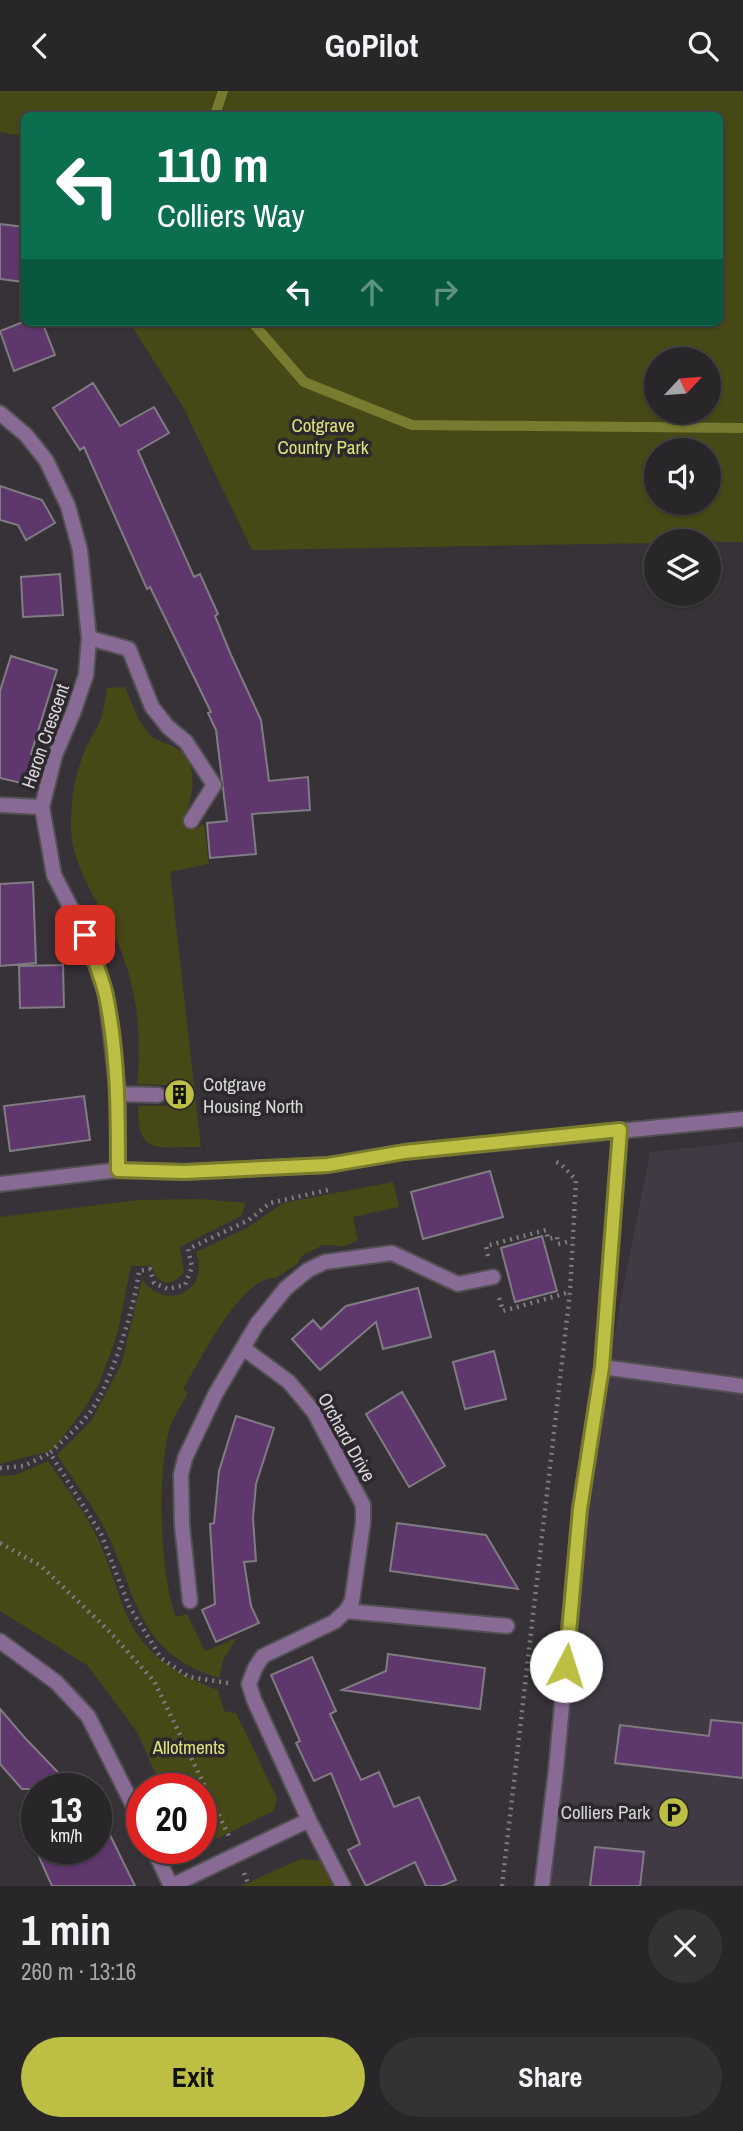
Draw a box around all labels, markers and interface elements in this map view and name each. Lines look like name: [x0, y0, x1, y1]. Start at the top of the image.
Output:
text: GoPilot: [325, 24, 418, 67]
icon: back: [21, 27, 59, 65]
icon: search: [684, 27, 722, 65]
text: 110 m: [157, 131, 269, 197]
icon: left: [42, 140, 133, 231]
text: Colliers Way: [157, 194, 305, 237]
icon: left: [280, 273, 318, 311]
icon: ahead: [353, 273, 391, 311]
icon: right: [426, 273, 464, 311]
north arrow: [644, 347, 721, 423]
map controls: [644, 347, 721, 606]
park label: Cotgrave Country Park: [278, 412, 369, 460]
button: sound: [644, 438, 721, 515]
button: layers: [644, 529, 721, 606]
street label: Heron Crescent: [15, 680, 75, 792]
pin: [55, 905, 115, 965]
icon: arrive: [66, 916, 104, 954]
place label: Cotgrave Housing North: [203, 1071, 303, 1119]
building icon: Cotgrave Housing North: [163, 1078, 197, 1112]
street label: Orchard Drive: [312, 1388, 382, 1486]
position arrow: [529, 1629, 603, 1703]
park label: Allotments: [152, 1734, 226, 1760]
speed limit sign: 20: [126, 1773, 217, 1864]
text: 13: [51, 1786, 82, 1833]
parking icon: Colliers Park: [656, 1795, 690, 1829]
place label: Colliers Park: [561, 1799, 650, 1825]
text: km/h: [51, 1823, 83, 1848]
text: 1 min: [21, 1902, 111, 1958]
button: close: [648, 1909, 722, 1983]
text: 260 m · 13:16: [21, 1956, 136, 1987]
button: Exit: [21, 2037, 365, 2117]
button: Share: [379, 2037, 722, 2117]

